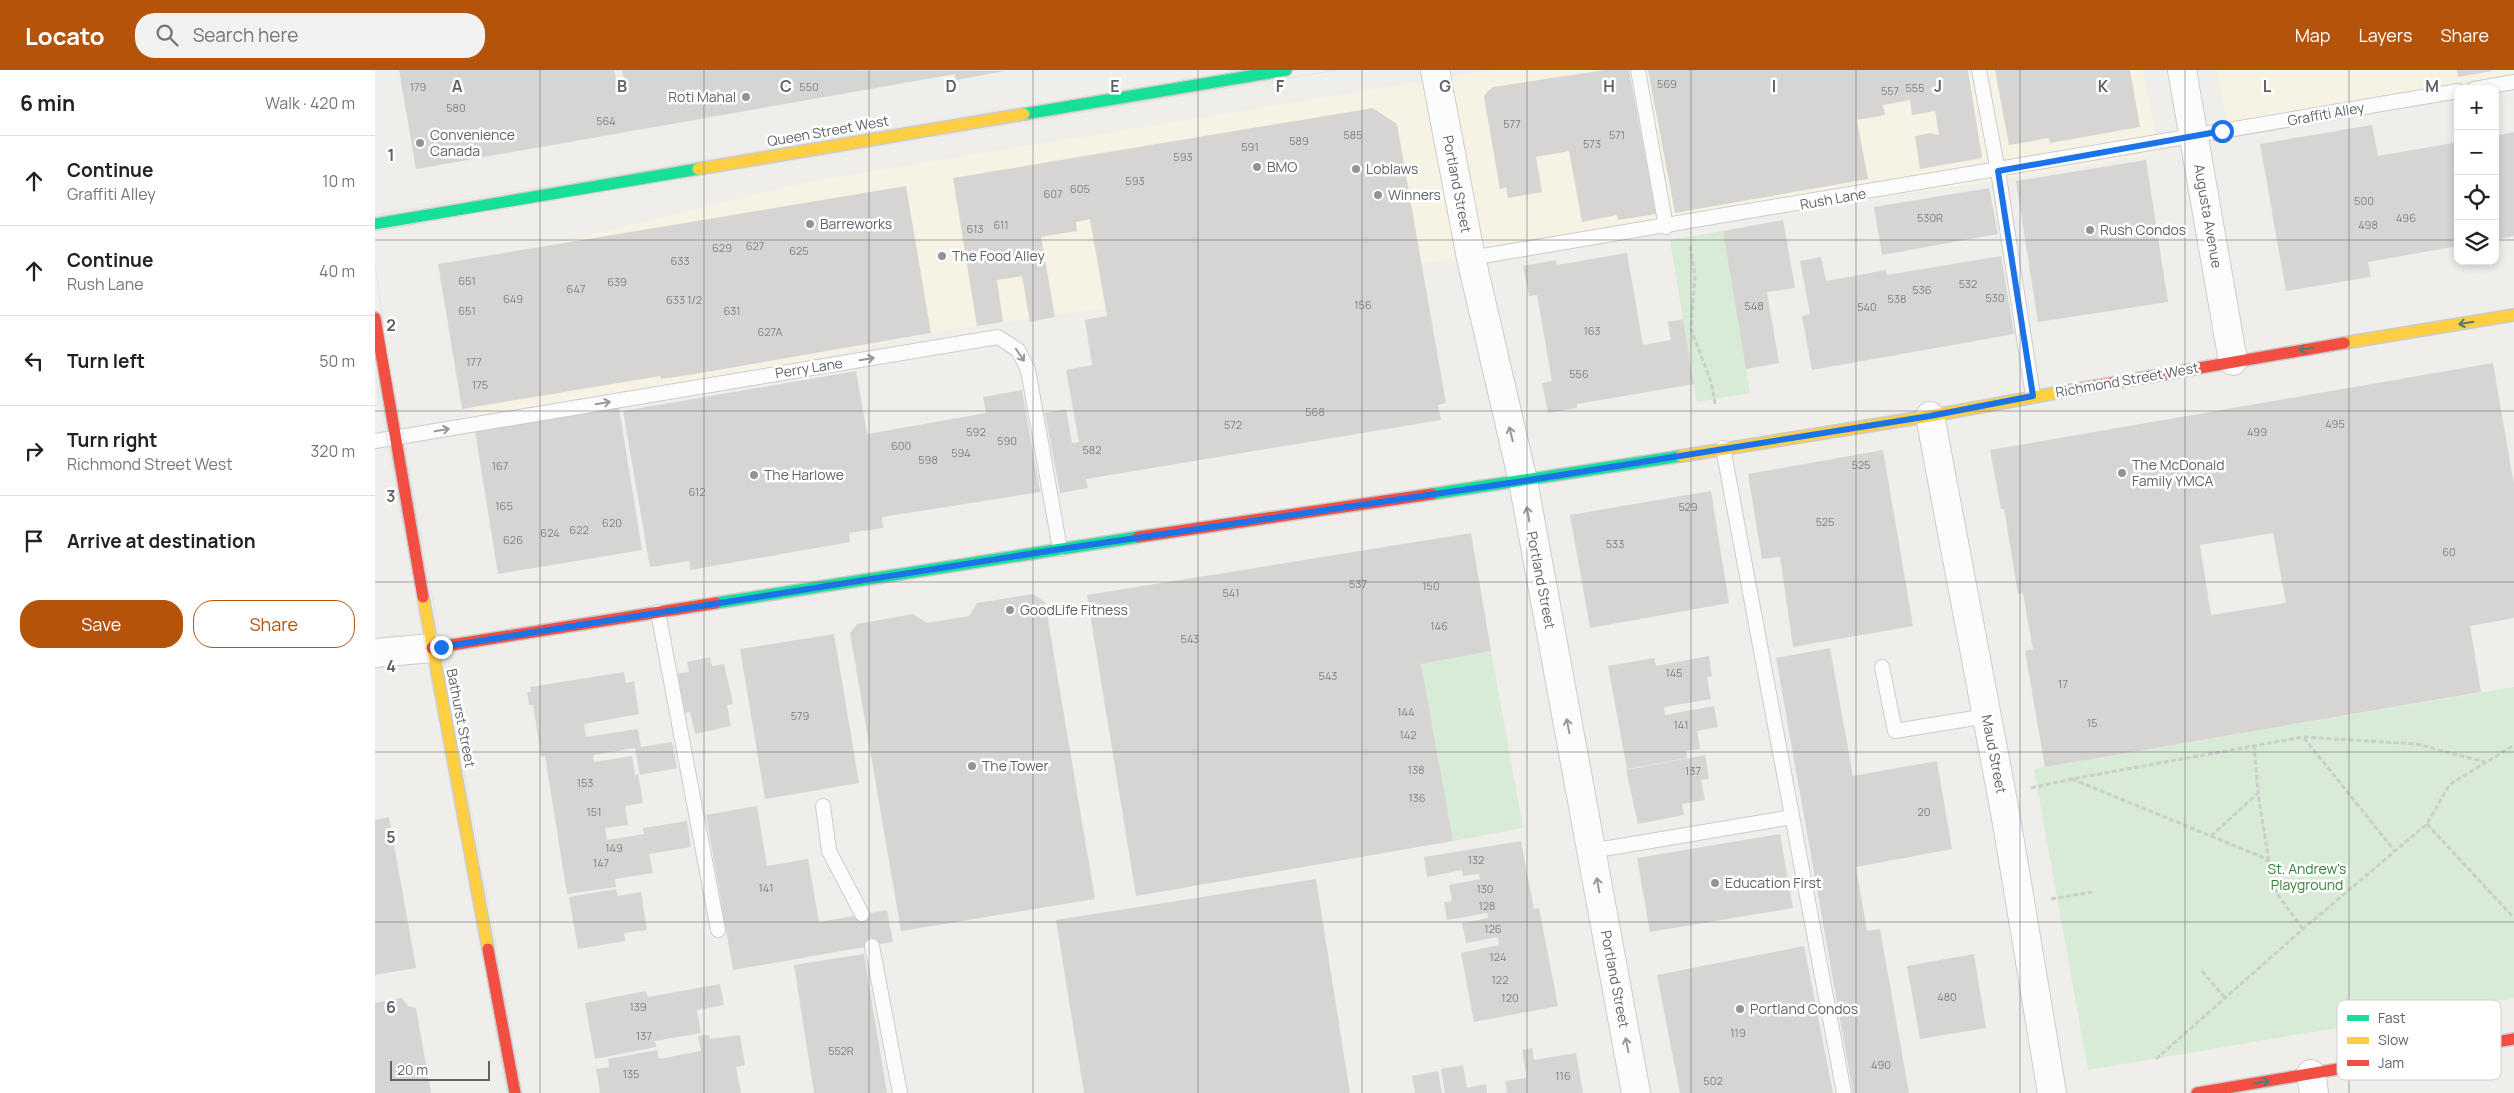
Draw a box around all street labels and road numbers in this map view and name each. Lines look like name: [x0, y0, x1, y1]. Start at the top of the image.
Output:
street label: Graffiti Alley: [2286, 97, 2366, 130]
street label: Queen Street West: [766, 110, 891, 151]
street label: Portland Street: [1439, 134, 1476, 235]
street label: Augusta Avenue: [2190, 162, 2227, 269]
street label: Rush Lane: [1798, 183, 1868, 214]
street label: Perry Lane: [774, 353, 844, 382]
street label: Richmond Street West: [2054, 357, 2200, 401]
street label: Portland Street: [1523, 530, 1560, 631]
street label: Bathurst Street: [443, 667, 480, 769]
street label: Maud Street: [1978, 713, 2012, 795]
street label: Portland Street: [1597, 929, 1634, 1030]

